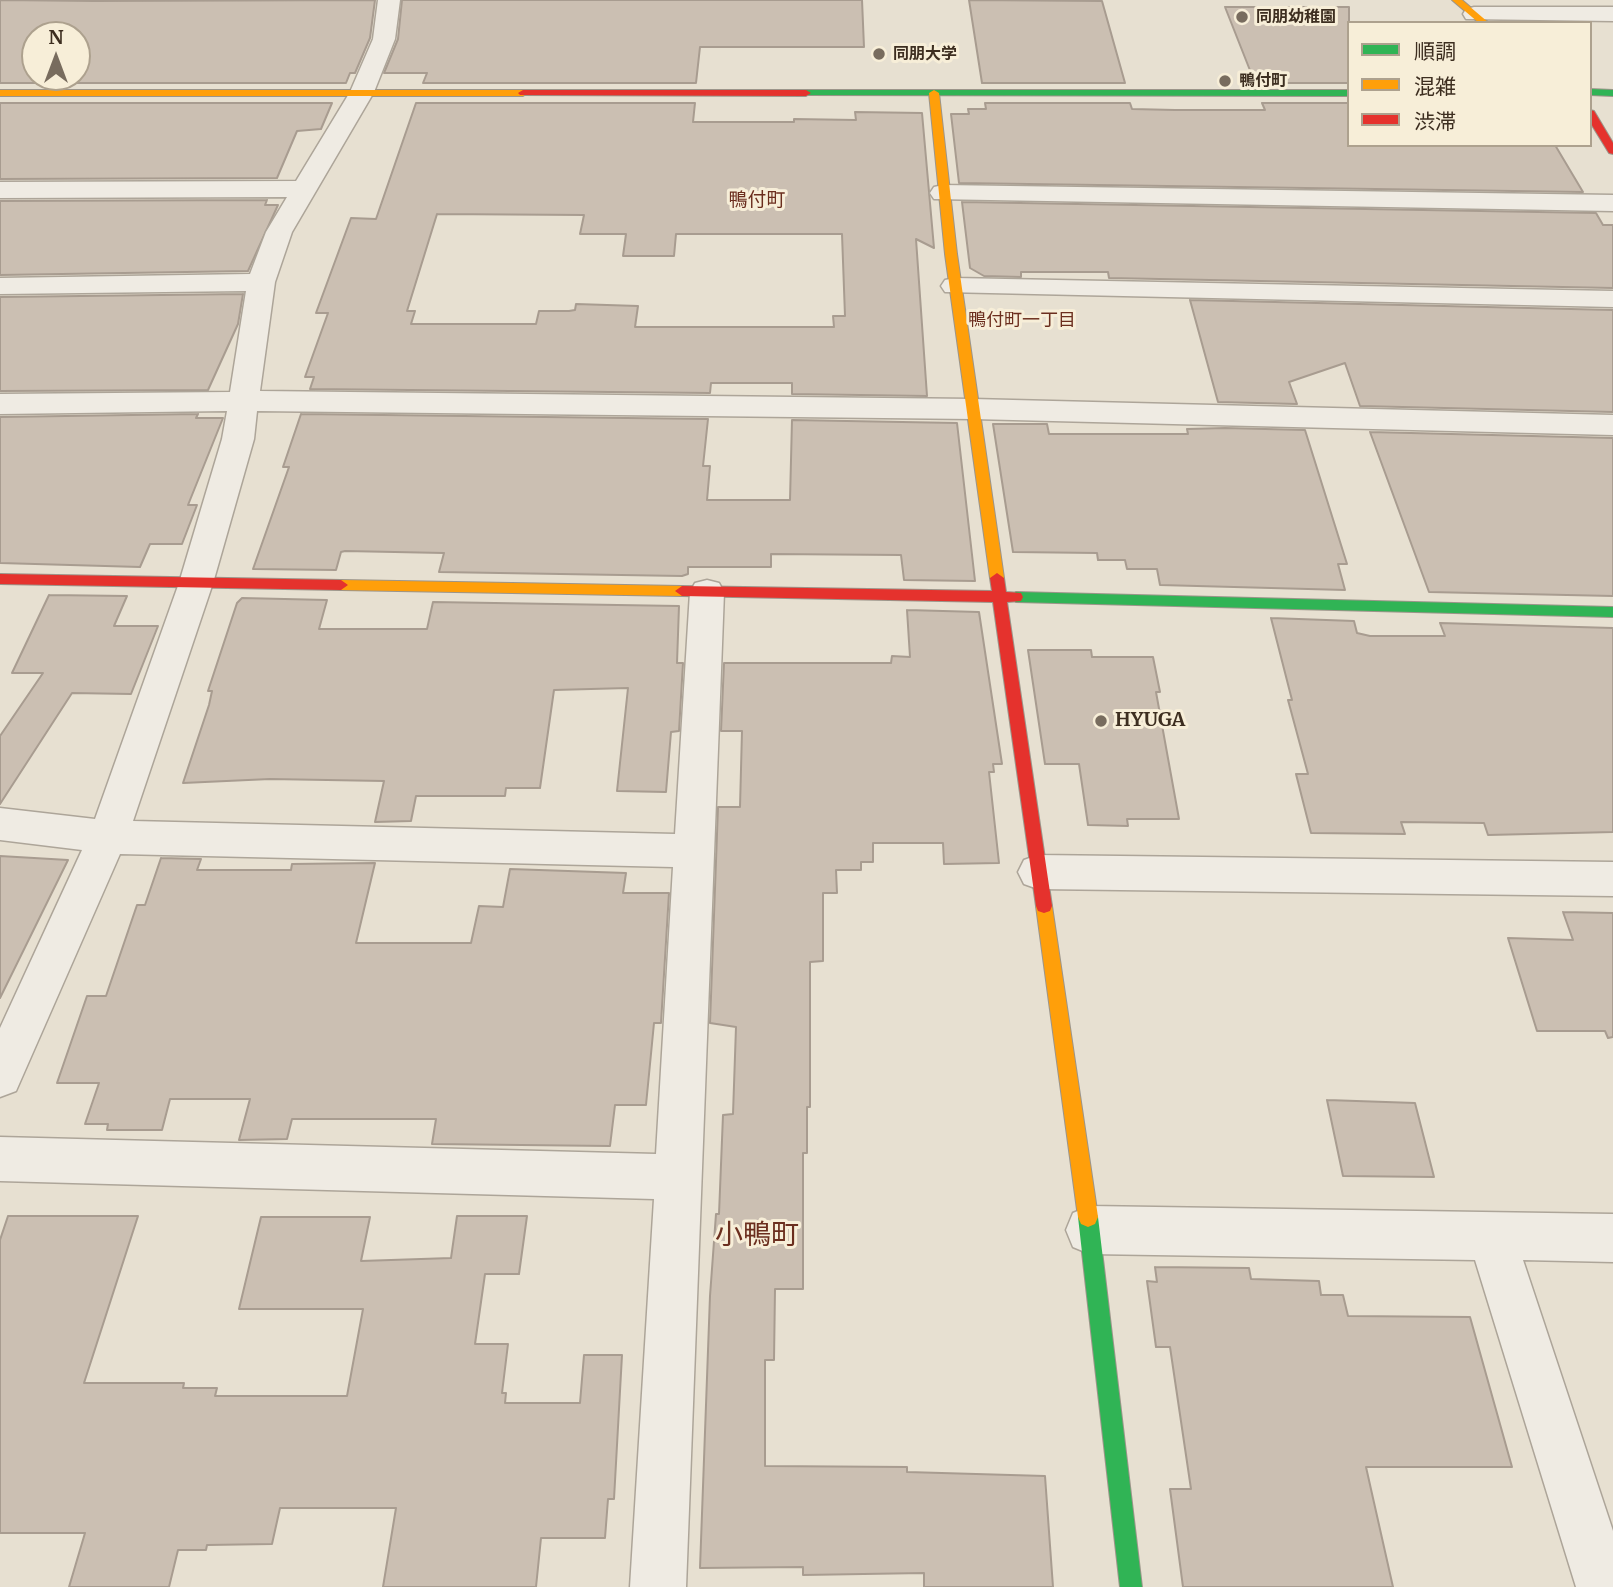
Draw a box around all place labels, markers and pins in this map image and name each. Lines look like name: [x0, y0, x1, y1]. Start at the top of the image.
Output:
place label: 同朋幼稚園: [1256, 7, 1336, 27]
marker: 同朋幼稚園: [1234, 9, 1250, 25]
place label: 同朋大学: [893, 44, 957, 64]
marker: 同朋大学: [871, 46, 887, 62]
place label: 鴨付町: [1239, 71, 1287, 91]
marker: 鴨付町: [1217, 73, 1233, 89]
place label: HYUGA: [1115, 710, 1185, 732]
marker: HYUGA: [1093, 713, 1109, 729]

